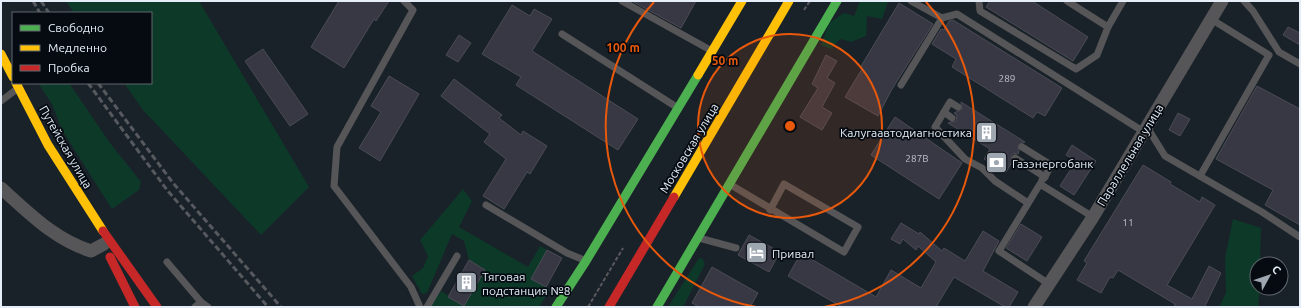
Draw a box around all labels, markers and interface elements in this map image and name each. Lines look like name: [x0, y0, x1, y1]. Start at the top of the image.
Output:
legend: [12, 12, 152, 84]
text: Свободно: [48, 21, 104, 34]
text: Медленно: [48, 41, 107, 54]
text: 100 m: [606, 41, 640, 54]
text: 50 m: [712, 54, 738, 67]
text: Пробка: [48, 61, 90, 74]
house number: 289: [999, 73, 1015, 84]
street label: Московская улица: [657, 101, 721, 195]
street label: Параллельная улица: [1094, 102, 1166, 208]
street label: Путейская улица: [37, 103, 95, 191]
centre of rings: [783, 119, 797, 133]
building icon: Калугаавтодиагностика: [974, 119, 1000, 145]
place label: Калугаавтодиагностика: [840, 126, 972, 139]
bank icon: Газэнергобанк: [983, 150, 1009, 176]
house number: 287В: [905, 153, 929, 164]
place label: Газэнергобанк: [1012, 157, 1094, 170]
house number: 11: [1122, 217, 1134, 228]
hotel icon: Привал: [743, 240, 769, 266]
place label: Привал: [772, 247, 814, 260]
north arrow: [1249, 256, 1289, 296]
text: С: [1270, 263, 1284, 276]
building icon: Тяговая подстанция №8: [454, 270, 480, 296]
place label: Тяговая подстанция №8: [482, 270, 571, 297]

